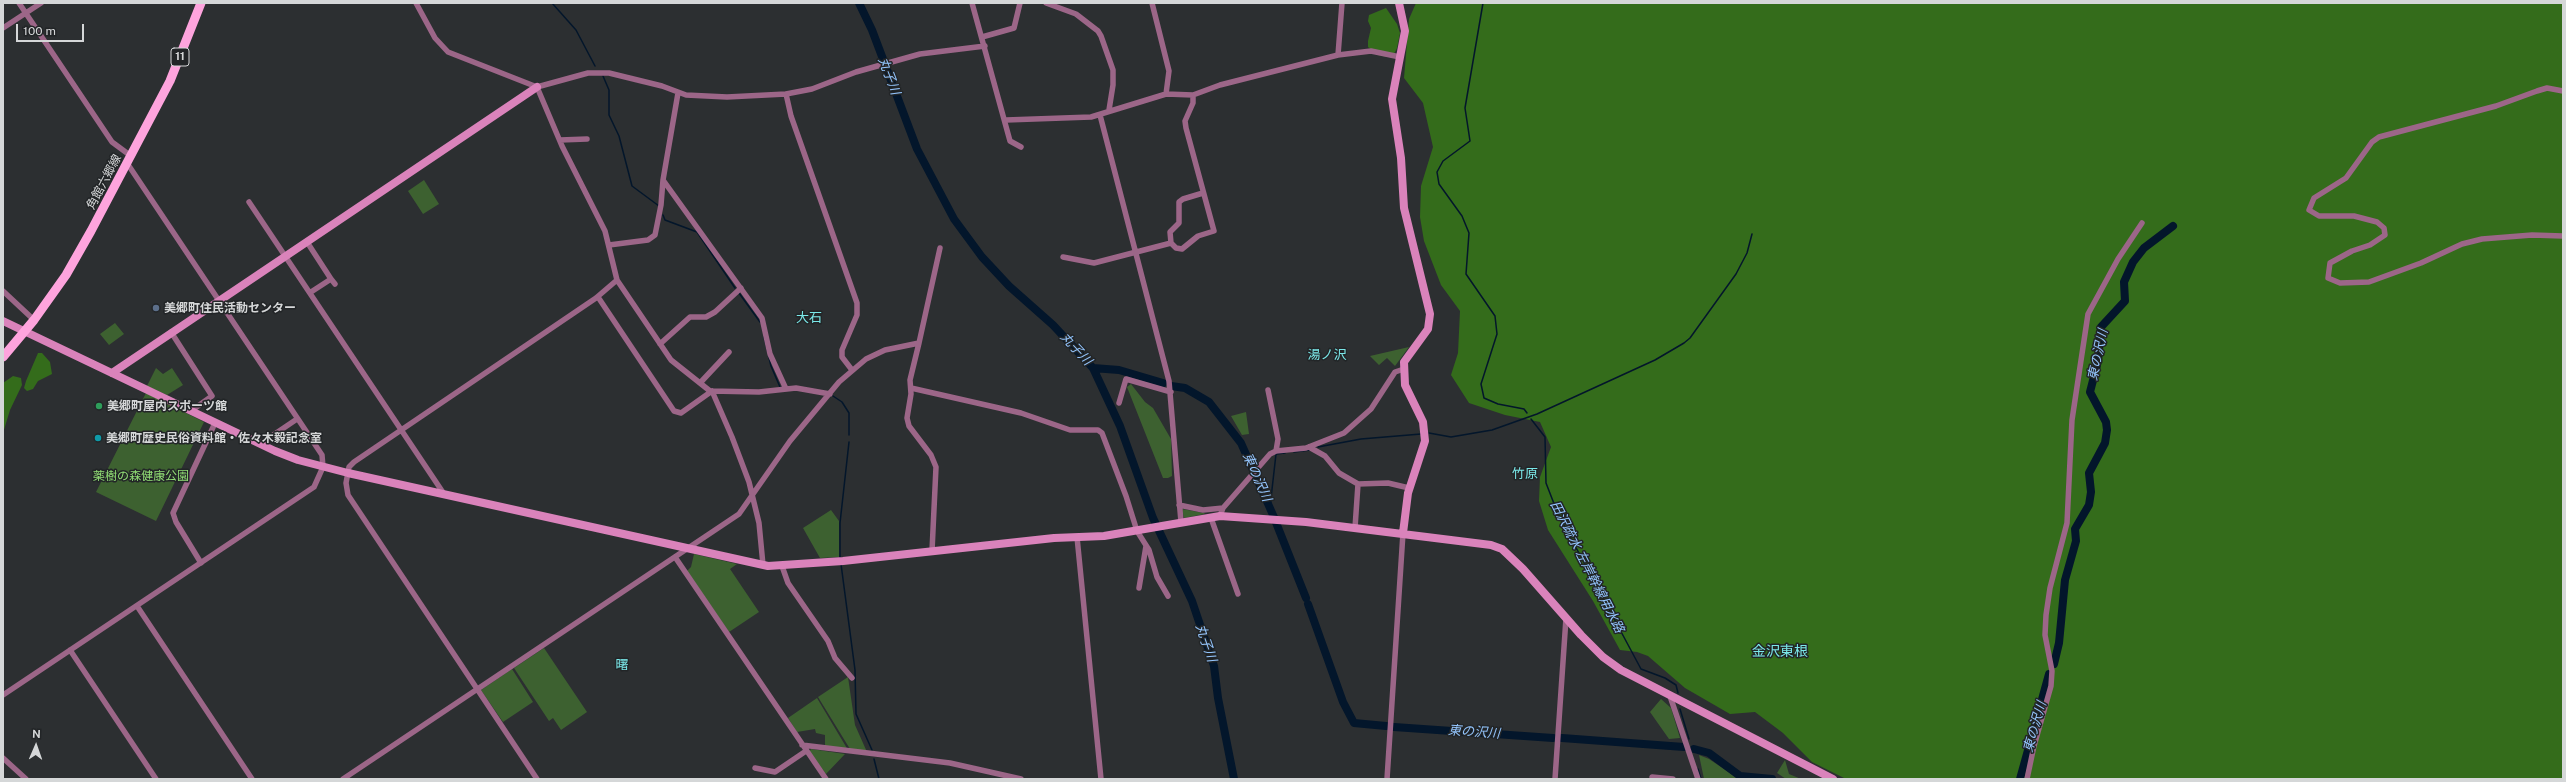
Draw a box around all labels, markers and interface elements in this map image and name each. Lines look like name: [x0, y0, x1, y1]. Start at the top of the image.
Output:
scale bar: [18, 16, 86, 42]
text: 100 m: [23, 24, 56, 38]
road number: 11: [171, 48, 189, 66]
water label: 丸子川: [875, 55, 903, 97]
street label: 角館六郷線: [84, 152, 124, 212]
place label: 美郷町住民活動センター: [164, 301, 296, 315]
marker: 美郷町住民活動センター: [151, 303, 161, 313]
district label: 大石: [796, 310, 822, 326]
water label: 東の沢川: [2085, 328, 2111, 382]
water label: 丸子川: [1057, 329, 1095, 369]
district label: 湯ノ沢: [1308, 347, 1346, 363]
place label: 美郷町屋内スポーツ館: [107, 399, 227, 413]
marker: 美郷町屋内スポーツ館: [94, 401, 104, 411]
place label: 美郷町歴史民俗資料館・佐々木毅記念室: [106, 431, 322, 445]
marker: 美郷町歴史民俗資料館・佐々木毅記念室: [93, 433, 103, 443]
water label: 東の沢川: [1239, 450, 1275, 504]
district label: 竹原: [1512, 466, 1538, 482]
park label: 薬樹の森健康公園: [93, 469, 189, 483]
water label: 田沢疏水 左岸幹線用水路: [1547, 498, 1627, 636]
water label: 丸子川: [1192, 622, 1220, 664]
district label: 金沢東根: [1752, 644, 1808, 660]
district label: 曙: [616, 657, 628, 673]
water label: 東の沢川: [2020, 700, 2050, 754]
water label: 東の沢川: [1448, 722, 1500, 742]
north arrow: [16, 726, 56, 766]
text: N: [32, 728, 41, 740]

